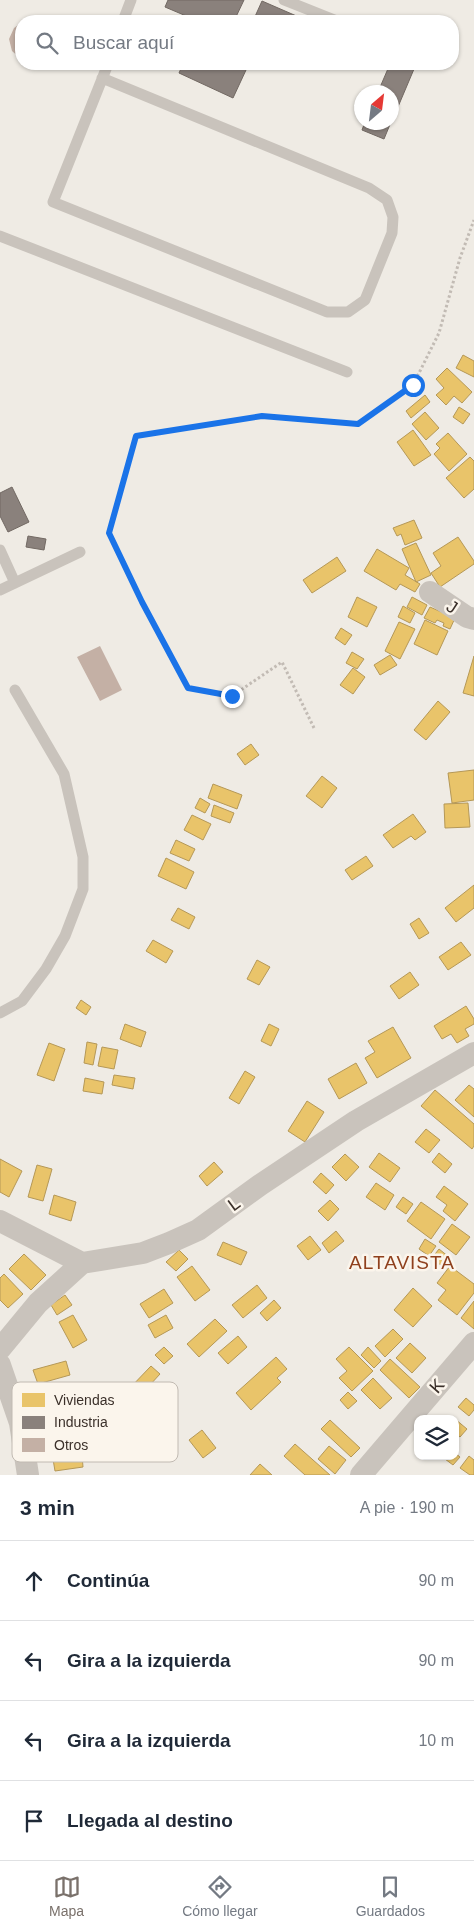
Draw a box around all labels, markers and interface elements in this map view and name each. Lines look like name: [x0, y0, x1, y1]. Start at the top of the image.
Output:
search box: [15, 15, 459, 70]
icon: search: [33, 29, 61, 57]
text: Buscar aquí: [73, 32, 174, 53]
north arrow: [354, 85, 399, 130]
route start: [402, 374, 425, 397]
street label: J: [443, 596, 461, 618]
route end: [221, 685, 244, 708]
street label: L: [224, 1193, 244, 1215]
district label: ALTAVISTA: [349, 1252, 455, 1273]
street label: K: [426, 1375, 448, 1397]
legend: [12, 1382, 178, 1462]
text: Viviendas: [54, 1392, 114, 1408]
text: Industria: [54, 1414, 108, 1430]
map controls: [414, 1415, 459, 1460]
button: layers: [414, 1415, 459, 1460]
text: Otros: [54, 1437, 88, 1453]
text: 3 min: [20, 1496, 75, 1519]
text: A pie · 190 m: [360, 1499, 454, 1516]
icon: ahead: [20, 1567, 48, 1595]
text: Continúa: [67, 1570, 149, 1591]
text: 90 m: [418, 1572, 454, 1589]
icon: left: [20, 1647, 48, 1675]
text: Gira a la izquierda: [67, 1650, 231, 1671]
text: 90 m: [418, 1652, 454, 1669]
icon: left: [20, 1727, 48, 1755]
text: Gira a la izquierda: [67, 1730, 231, 1751]
text: 10 m: [418, 1732, 454, 1749]
icon: arrive: [20, 1807, 48, 1835]
text: Llegada al destino: [67, 1810, 233, 1831]
tab: Mapa: [49, 1873, 84, 1919]
tab: Cómo llegar: [182, 1873, 258, 1919]
tab: Guardados: [356, 1873, 425, 1919]

